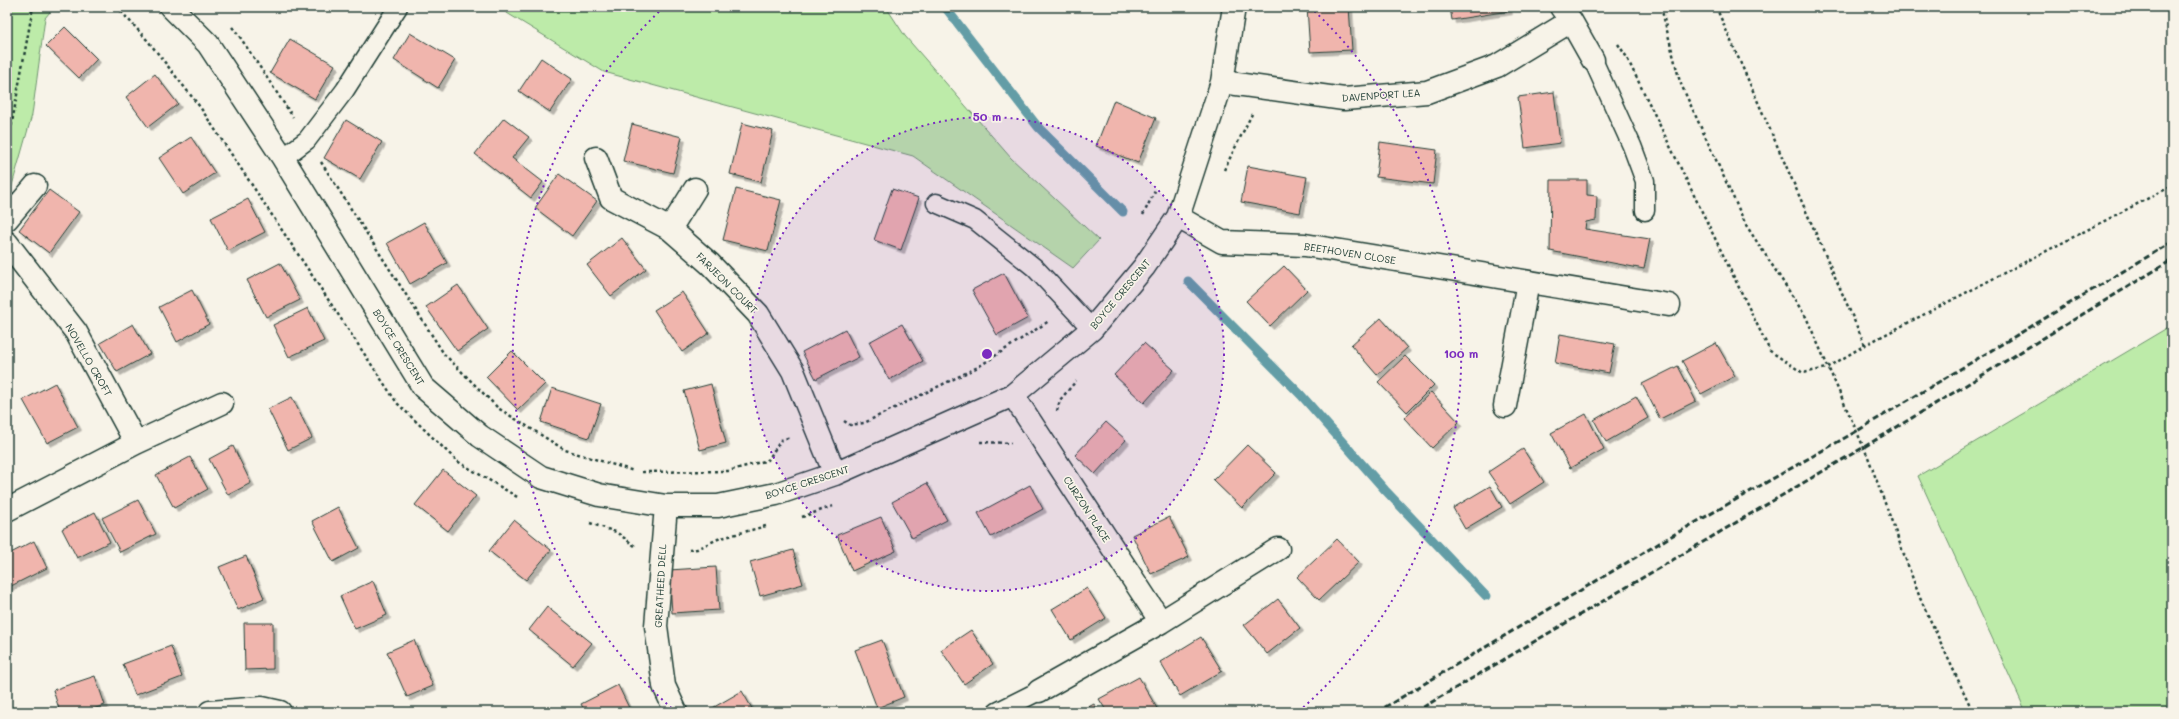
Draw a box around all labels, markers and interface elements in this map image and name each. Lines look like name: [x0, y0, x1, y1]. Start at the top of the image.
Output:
street label: DAVENPORT LEA: [1341, 85, 1421, 105]
text: 50 m: [973, 108, 1001, 124]
street label: BEETHOVEN CLOSE: [1303, 239, 1397, 267]
street label: FARJEON COURT: [693, 249, 761, 317]
street label: BOYCE CRESCENT: [1087, 256, 1154, 332]
street label: BOYCE CRESCENT: [370, 306, 428, 388]
street label: NOVELLO CROFT: [63, 321, 116, 399]
text: 100 m: [1444, 345, 1478, 361]
centre of rings: [980, 347, 994, 361]
street label: BOYCE CRESCENT: [763, 462, 851, 502]
street label: CURZON PLACE: [1060, 473, 1114, 545]
street label: GREATHEED DELL: [651, 543, 669, 628]

